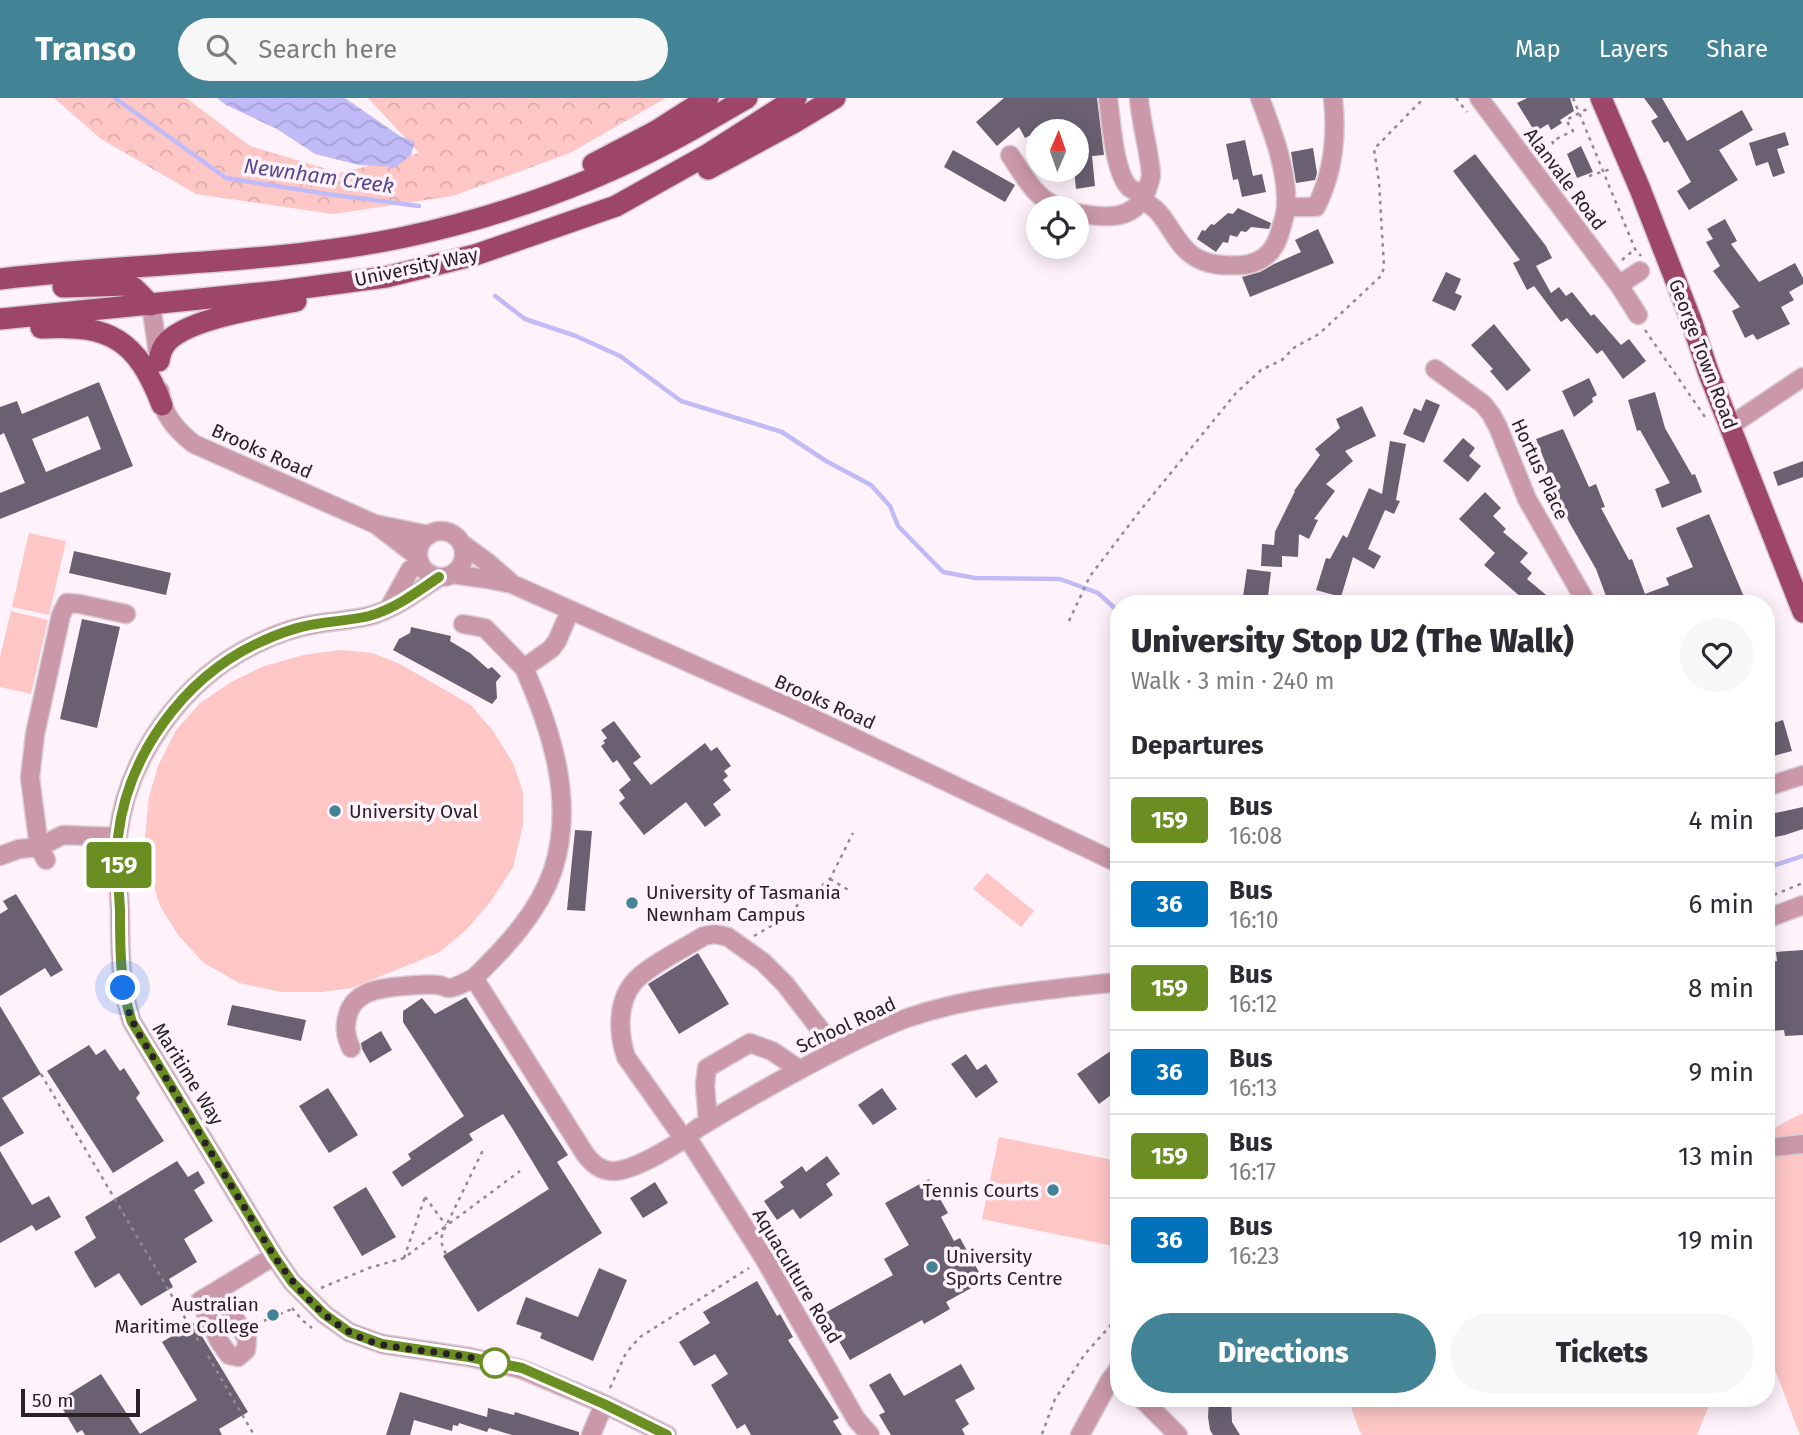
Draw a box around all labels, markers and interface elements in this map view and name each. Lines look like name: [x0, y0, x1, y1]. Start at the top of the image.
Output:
search box: [178, 18, 668, 81]
text: Transo: [35, 29, 136, 69]
icon: search: [202, 30, 240, 68]
text: Search here: [258, 34, 397, 65]
text: Map: [1515, 35, 1561, 63]
text: Layers: [1599, 35, 1668, 63]
text: Share: [1706, 35, 1768, 63]
north arrow: [1026, 119, 1088, 182]
map controls: [1026, 119, 1089, 259]
street label: Alanvale Road: [1519, 124, 1611, 234]
water label: Newnham Creek: [242, 153, 396, 199]
button: locate: [1026, 196, 1089, 259]
street label: University Way: [352, 243, 480, 291]
street label: George Town Road: [1664, 276, 1742, 432]
street label: Hortus Place: [1507, 415, 1573, 523]
street label: Brooks Road: [208, 419, 316, 483]
button: heart: [1680, 618, 1754, 692]
text: University Stop U2 (The Walk): [1131, 621, 1574, 661]
text: Walk · 3 min · 240 m: [1131, 667, 1334, 695]
street label: Brooks Road: [771, 670, 879, 734]
text: Departures: [1131, 730, 1264, 761]
text: Bus: [1229, 791, 1272, 822]
place label: University Oval: [349, 800, 478, 823]
marker: University Oval: [327, 803, 343, 819]
text: 4 min: [1688, 805, 1754, 836]
text: 159: [1151, 806, 1188, 834]
text: 16:08: [1229, 822, 1282, 850]
line badge: 159: [79, 842, 159, 888]
text: 159: [100, 851, 138, 879]
text: Bus: [1229, 875, 1272, 906]
place label: University of Tasmania Newnham Campus: [646, 881, 841, 926]
text: 6 min: [1688, 889, 1754, 920]
text: 36: [1156, 890, 1183, 918]
marker: University of Tasmania Newnham Campus: [624, 895, 640, 911]
text: 16:10: [1229, 906, 1279, 934]
text: Bus: [1229, 959, 1272, 990]
your location: [105, 970, 140, 1005]
text: 8 min: [1688, 973, 1754, 1004]
text: 159: [1151, 974, 1188, 1002]
text: 16:12: [1229, 990, 1277, 1018]
street label: School Road: [793, 992, 899, 1058]
street label: Maritime Way: [147, 1019, 229, 1130]
text: Bus: [1229, 1043, 1272, 1074]
text: 9 min: [1689, 1057, 1754, 1088]
text: 36: [1156, 1058, 1183, 1086]
text: 16:13: [1229, 1074, 1277, 1102]
text: Bus: [1229, 1127, 1272, 1158]
text: 13 min: [1678, 1141, 1754, 1172]
text: 159: [1151, 1142, 1188, 1170]
text: 16:17: [1229, 1158, 1276, 1186]
place label: Tennis Courts: [923, 1179, 1039, 1202]
marker: Tennis Courts: [1045, 1182, 1061, 1198]
street label: Aquaculture Road: [748, 1204, 846, 1348]
text: Bus: [1229, 1211, 1272, 1242]
text: 19 min: [1677, 1225, 1754, 1256]
text: 36: [1156, 1226, 1183, 1254]
text: 16:23: [1229, 1242, 1280, 1270]
place label: University Sports Centre: [946, 1245, 1063, 1290]
marker: University Sports Centre: [924, 1259, 940, 1275]
place label: Australian Maritime College: [115, 1293, 259, 1338]
marker: Australian Maritime College: [265, 1307, 281, 1323]
button: Directions: [1131, 1313, 1436, 1393]
button: Tickets: [1450, 1313, 1754, 1393]
unlabelled marker: [480, 1348, 510, 1378]
scale bar: [21, 1386, 140, 1418]
text: 50 m: [32, 1389, 73, 1412]

